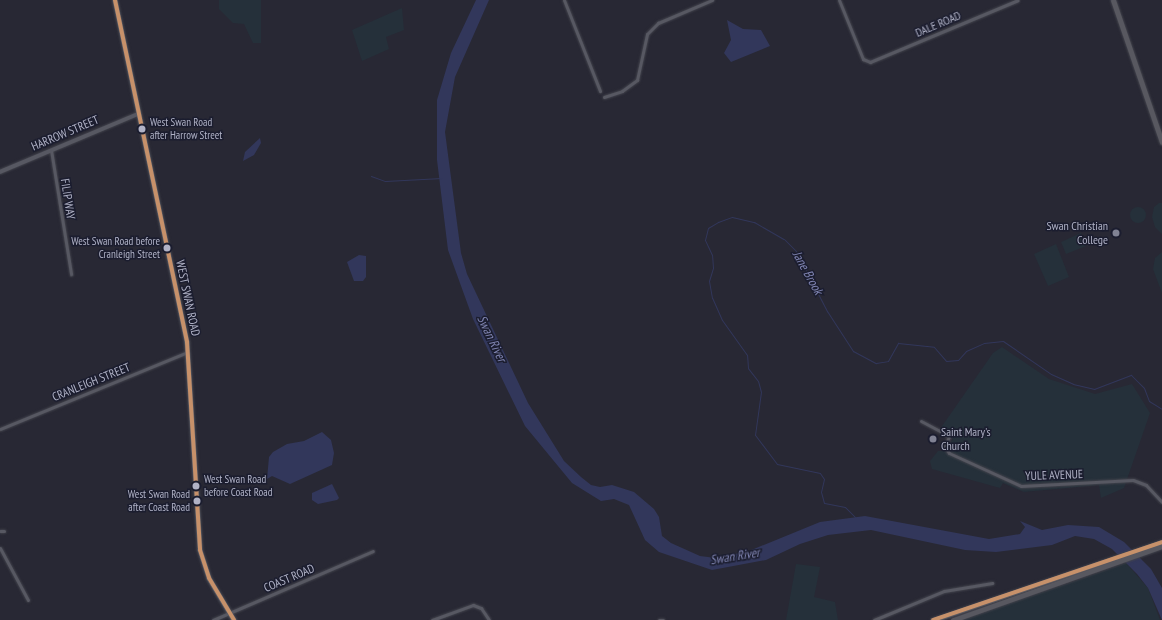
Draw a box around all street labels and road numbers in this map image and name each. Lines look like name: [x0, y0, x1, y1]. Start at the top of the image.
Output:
street label: DALE ROAD: [913, 8, 963, 40]
street label: HARROW STREET: [29, 112, 101, 154]
street label: FILIP WAY: [58, 177, 78, 221]
street label: WEST SWAN ROAD: [173, 259, 203, 337]
street label: CRANLEIGH STREET: [50, 360, 132, 404]
street label: YULE AVENUE: [1025, 467, 1083, 483]
street label: COAST ROAD: [261, 561, 317, 595]

